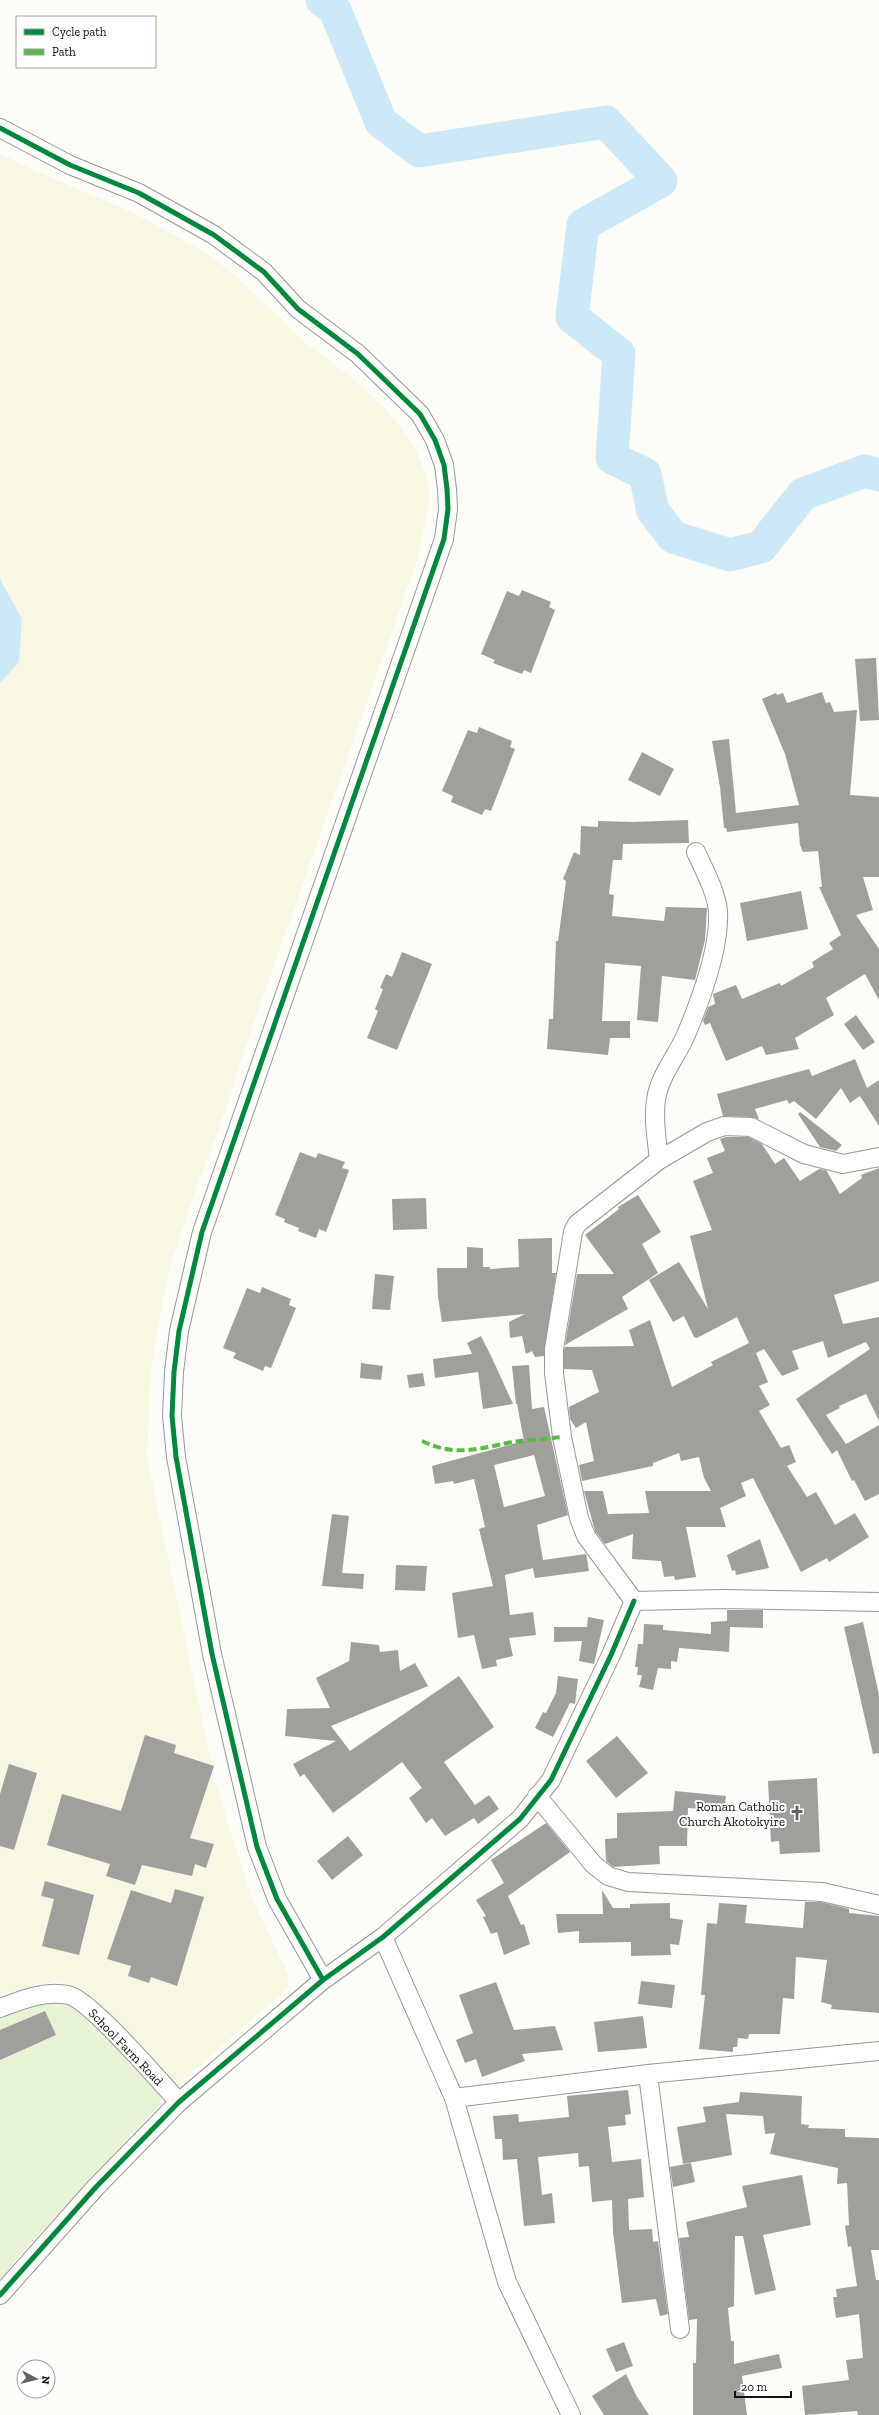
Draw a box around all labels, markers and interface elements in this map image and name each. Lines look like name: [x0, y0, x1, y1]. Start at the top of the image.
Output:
legend: [16, 16, 156, 68]
text: Cycle path: [52, 25, 107, 39]
text: Path: [52, 45, 76, 59]
place label: Roman Catholic Church Akotokyire: [679, 1799, 785, 1829]
church icon: Roman Catholic Church Akotokyire: [788, 1804, 806, 1822]
street label: School Farm Road: [86, 2005, 166, 2089]
north arrow: [16, 2359, 56, 2399]
scale bar: [735, 2373, 791, 2399]
text: N: [38, 2375, 52, 2386]
text: 20 m: [741, 2380, 768, 2394]

